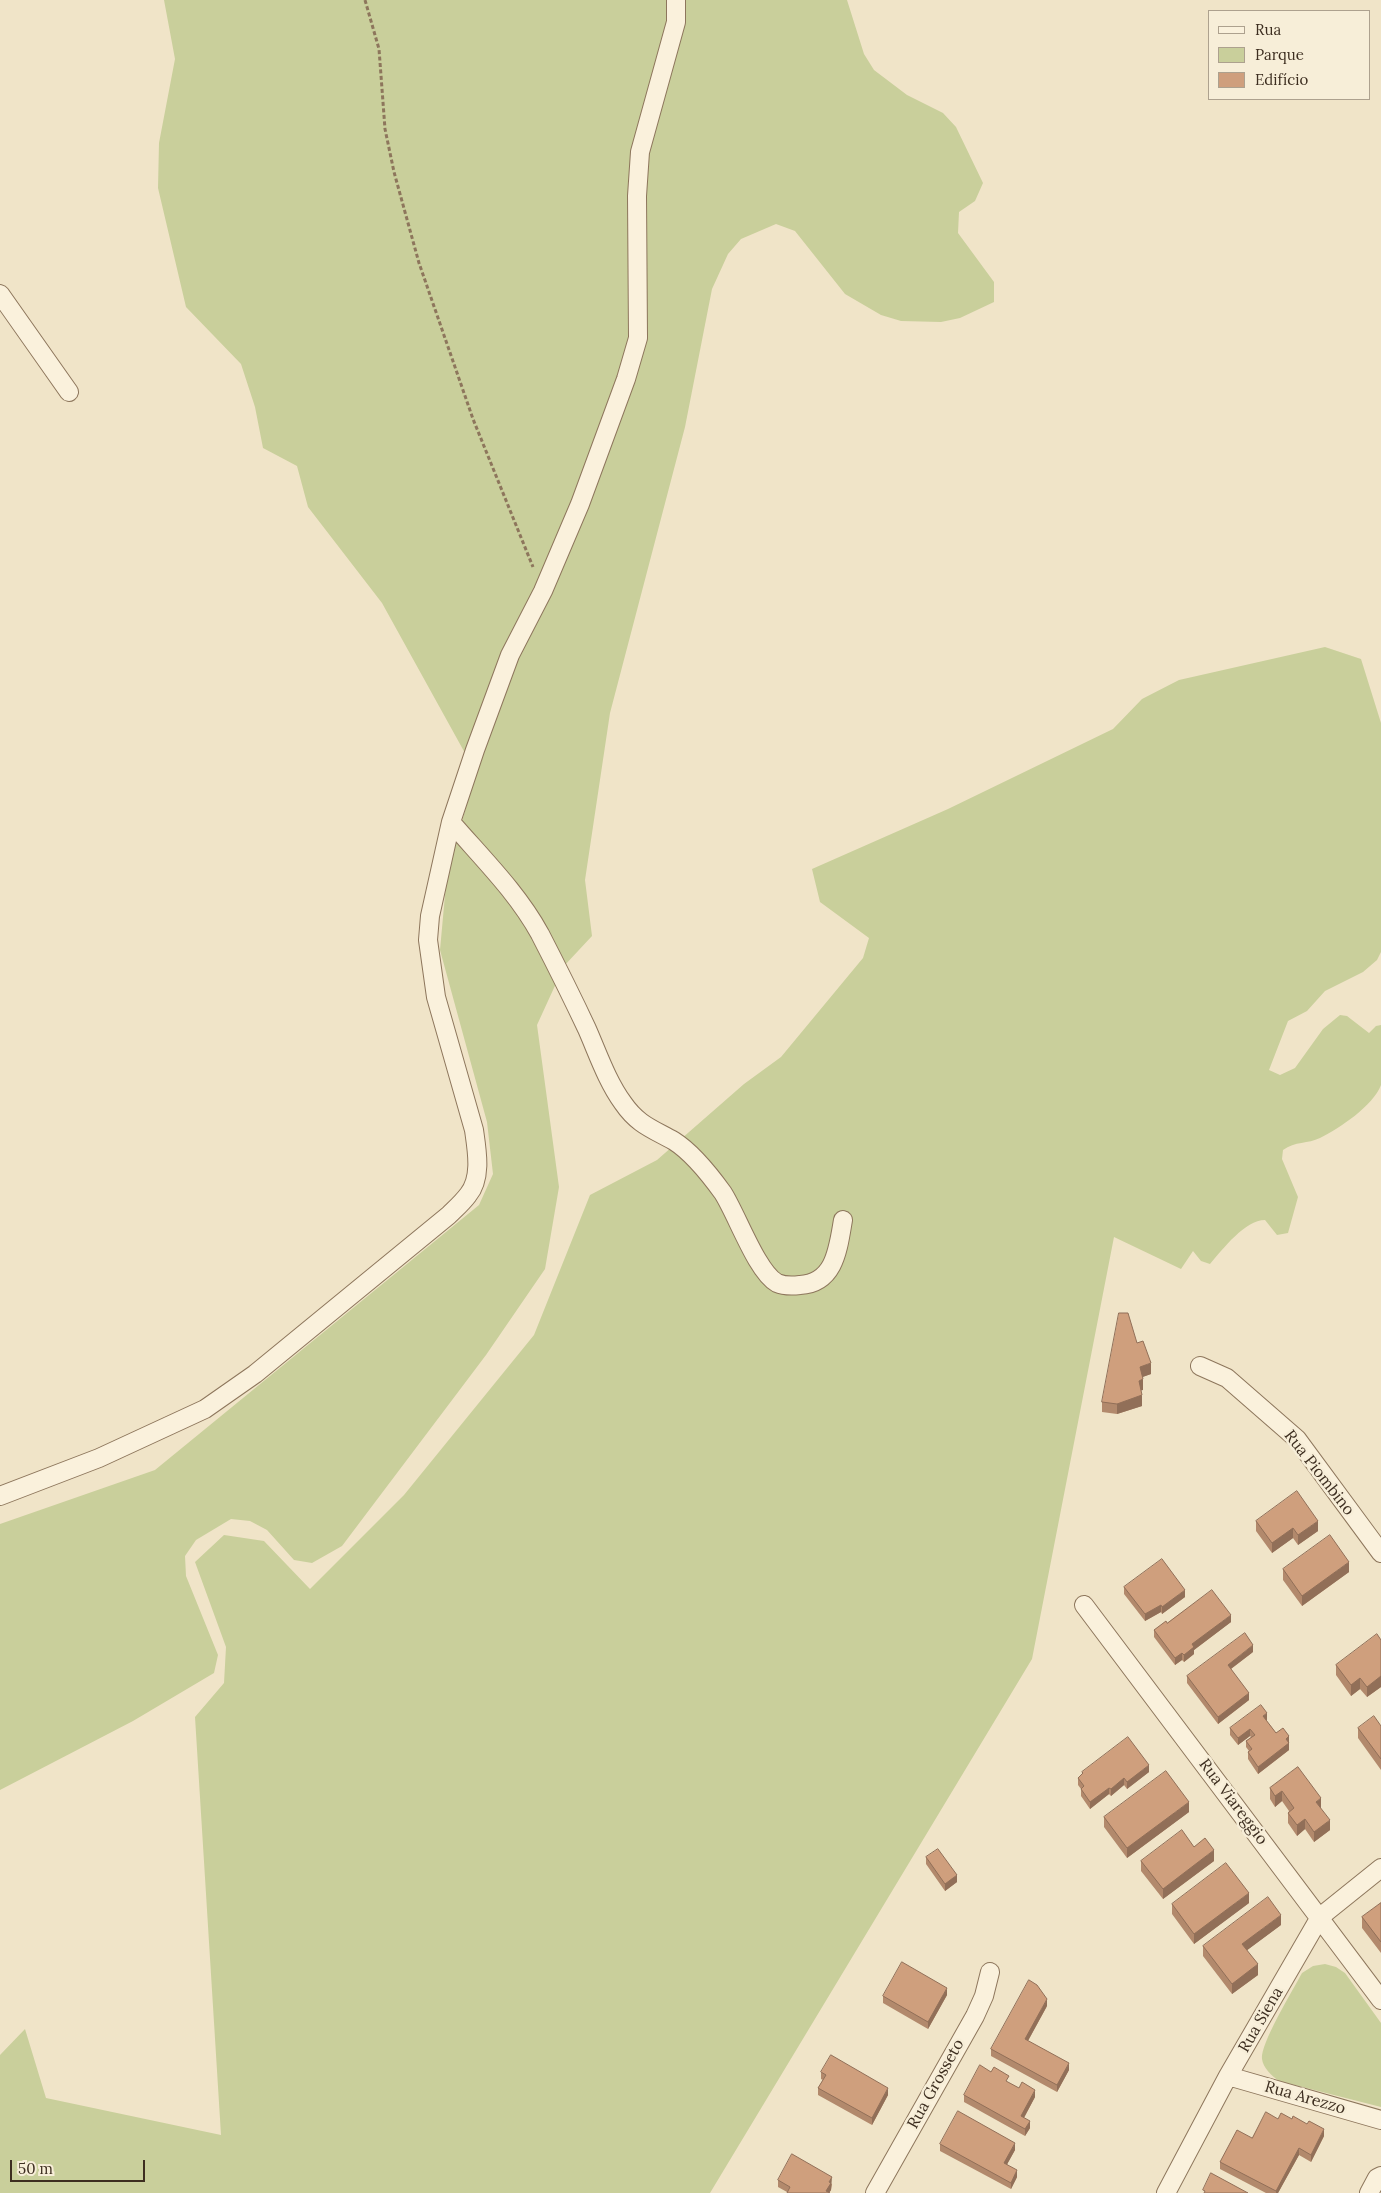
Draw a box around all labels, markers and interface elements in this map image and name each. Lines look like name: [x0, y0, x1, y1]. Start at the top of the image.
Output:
legend: [1208, 10, 1371, 100]
text: Rua: [1255, 20, 1281, 39]
text: Parque: [1255, 45, 1304, 64]
text: Edifício: [1255, 70, 1308, 89]
street label: Rua Piombino: [1280, 1427, 1358, 1519]
street label: Rua Viareggio: [1195, 1755, 1271, 1849]
street label: Rua Siena: [1235, 1984, 1287, 2056]
street label: Rua Grosseto: [904, 2036, 968, 2132]
street label: Rua Arezzo: [1262, 2077, 1348, 2119]
scale bar: [12, 2150, 148, 2182]
text: 50 m: [18, 2159, 53, 2178]

